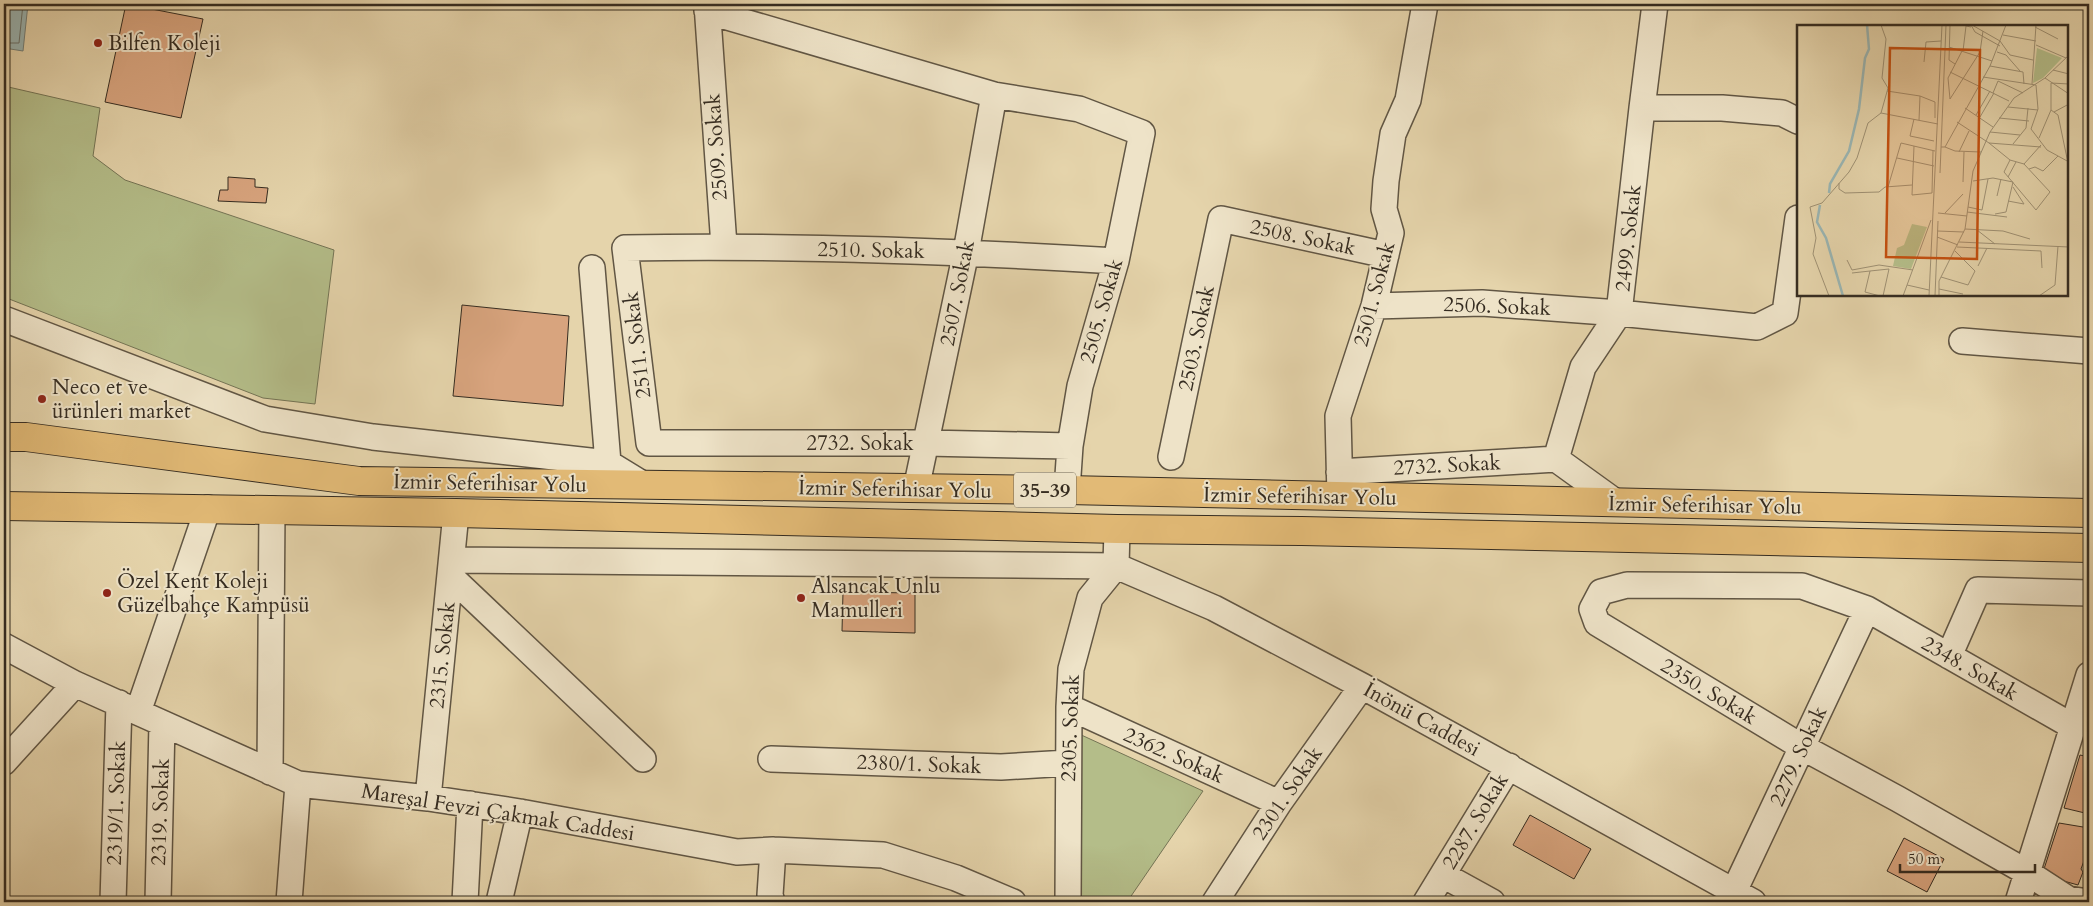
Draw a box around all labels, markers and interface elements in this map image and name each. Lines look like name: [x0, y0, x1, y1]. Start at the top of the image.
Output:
inset map: [1797, 25, 2068, 296]
place label: Bilfen Koleji: [108, 29, 221, 58]
marker: Bilfen Koleji: [92, 37, 104, 49]
street label: 2509. Sokak: [698, 92, 735, 202]
street label: 2499. Sokak: [1608, 182, 1649, 293]
street label: 2508. Sokak: [1247, 212, 1359, 263]
street label: 2510. Sokak: [817, 235, 926, 266]
street label: 2507. Sokak: [933, 237, 982, 349]
street label: 2501. Sokak: [1347, 238, 1403, 350]
street label: 2505. Sokak: [1073, 255, 1130, 367]
street label: 2503. Sokak: [1171, 282, 1222, 394]
street label: 2511. Sokak: [616, 289, 658, 400]
street label: 2506. Sokak: [1443, 290, 1552, 323]
place label: Neco et ve ürünleri market: [52, 373, 191, 426]
marker: Neco et ve ürünleri market: [36, 393, 48, 405]
street label: 2732. Sokak: [806, 429, 914, 458]
street label: 2732. Sokak: [1393, 448, 1502, 483]
street label: İzmir Seferihisar Yolu: [393, 467, 587, 500]
road number: 35-39: [1014, 472, 1076, 508]
street label: İzmir Seferihisar Yolu: [798, 473, 992, 506]
street label: İzmir Seferihisar Yolu: [1203, 480, 1397, 513]
street label: İzmir Seferihisar Yolu: [1608, 489, 1802, 522]
place label: Özel Kent Koleji Güzelbahçe Kampüsü: [117, 567, 310, 620]
place label: Alsancak Unlu Mamulleri: [811, 572, 941, 625]
marker: Özel Kent Koleji Güzelbahçe Kampüsü: [101, 587, 113, 599]
marker: Alsancak Unlu Mamulleri: [795, 592, 807, 604]
street label: 2315. Sokak: [422, 599, 463, 710]
street label: 2348. Sokak: [1916, 629, 2024, 708]
street label: 2350. Sokak: [1655, 651, 1763, 732]
street label: 2305. Sokak: [1054, 673, 1087, 782]
street label: İnönü Caddesi: [1358, 675, 1485, 764]
street label: 2279. Sokak: [1763, 701, 1835, 811]
street label: 2362. Sokak: [1119, 720, 1229, 791]
street label: 2319/1. Sokak: [100, 739, 133, 866]
street label: 2301. Sokak: [1245, 740, 1330, 846]
street label: 2380/1. Sokak: [856, 748, 983, 781]
street label: 2319. Sokak: [144, 757, 177, 866]
street label: 2287. Sokak: [1435, 767, 1516, 875]
street label: Mareşal Fevzi Çakmak Caddesi: [359, 777, 637, 848]
scale bar: [1900, 841, 2036, 873]
text: 50 m: [1908, 849, 1940, 869]

